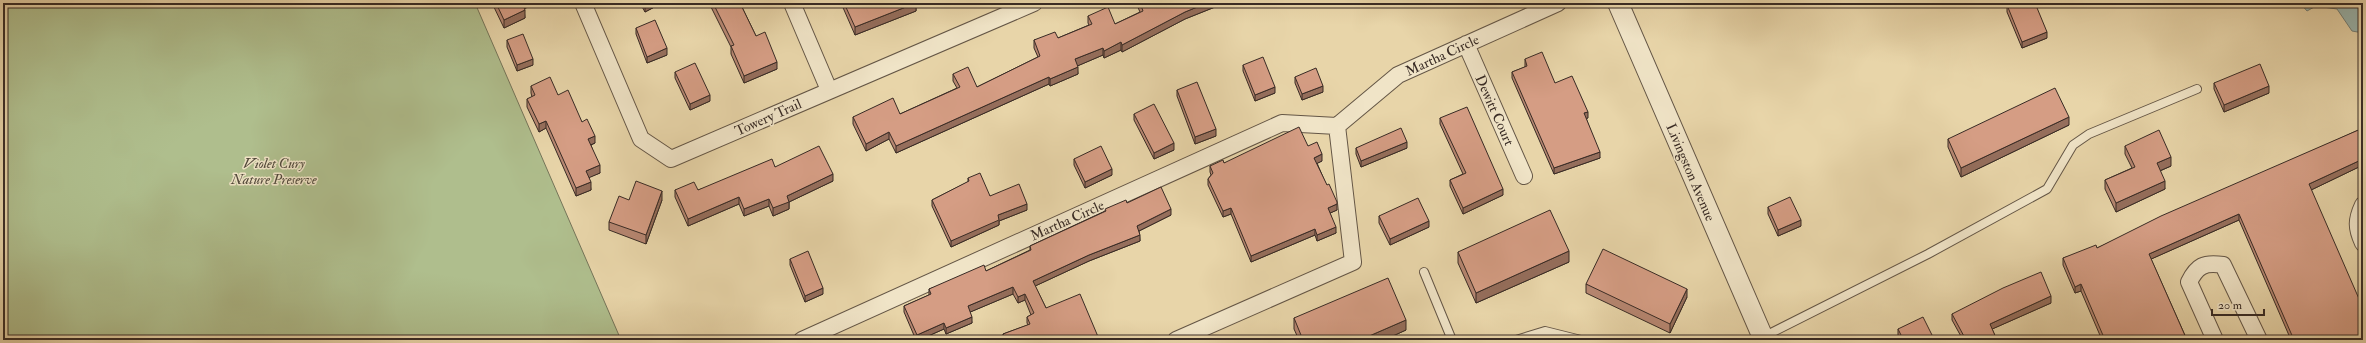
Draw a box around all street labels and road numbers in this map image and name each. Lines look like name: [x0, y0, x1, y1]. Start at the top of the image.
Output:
street label: Martha Circle: [1403, 31, 1482, 80]
street label: Dewitt Court: [1471, 72, 1518, 149]
street label: Towery Trail: [732, 95, 805, 141]
street label: Livingston Avenue: [1662, 121, 1719, 224]
street label: Martha Circle: [1028, 197, 1107, 244]

